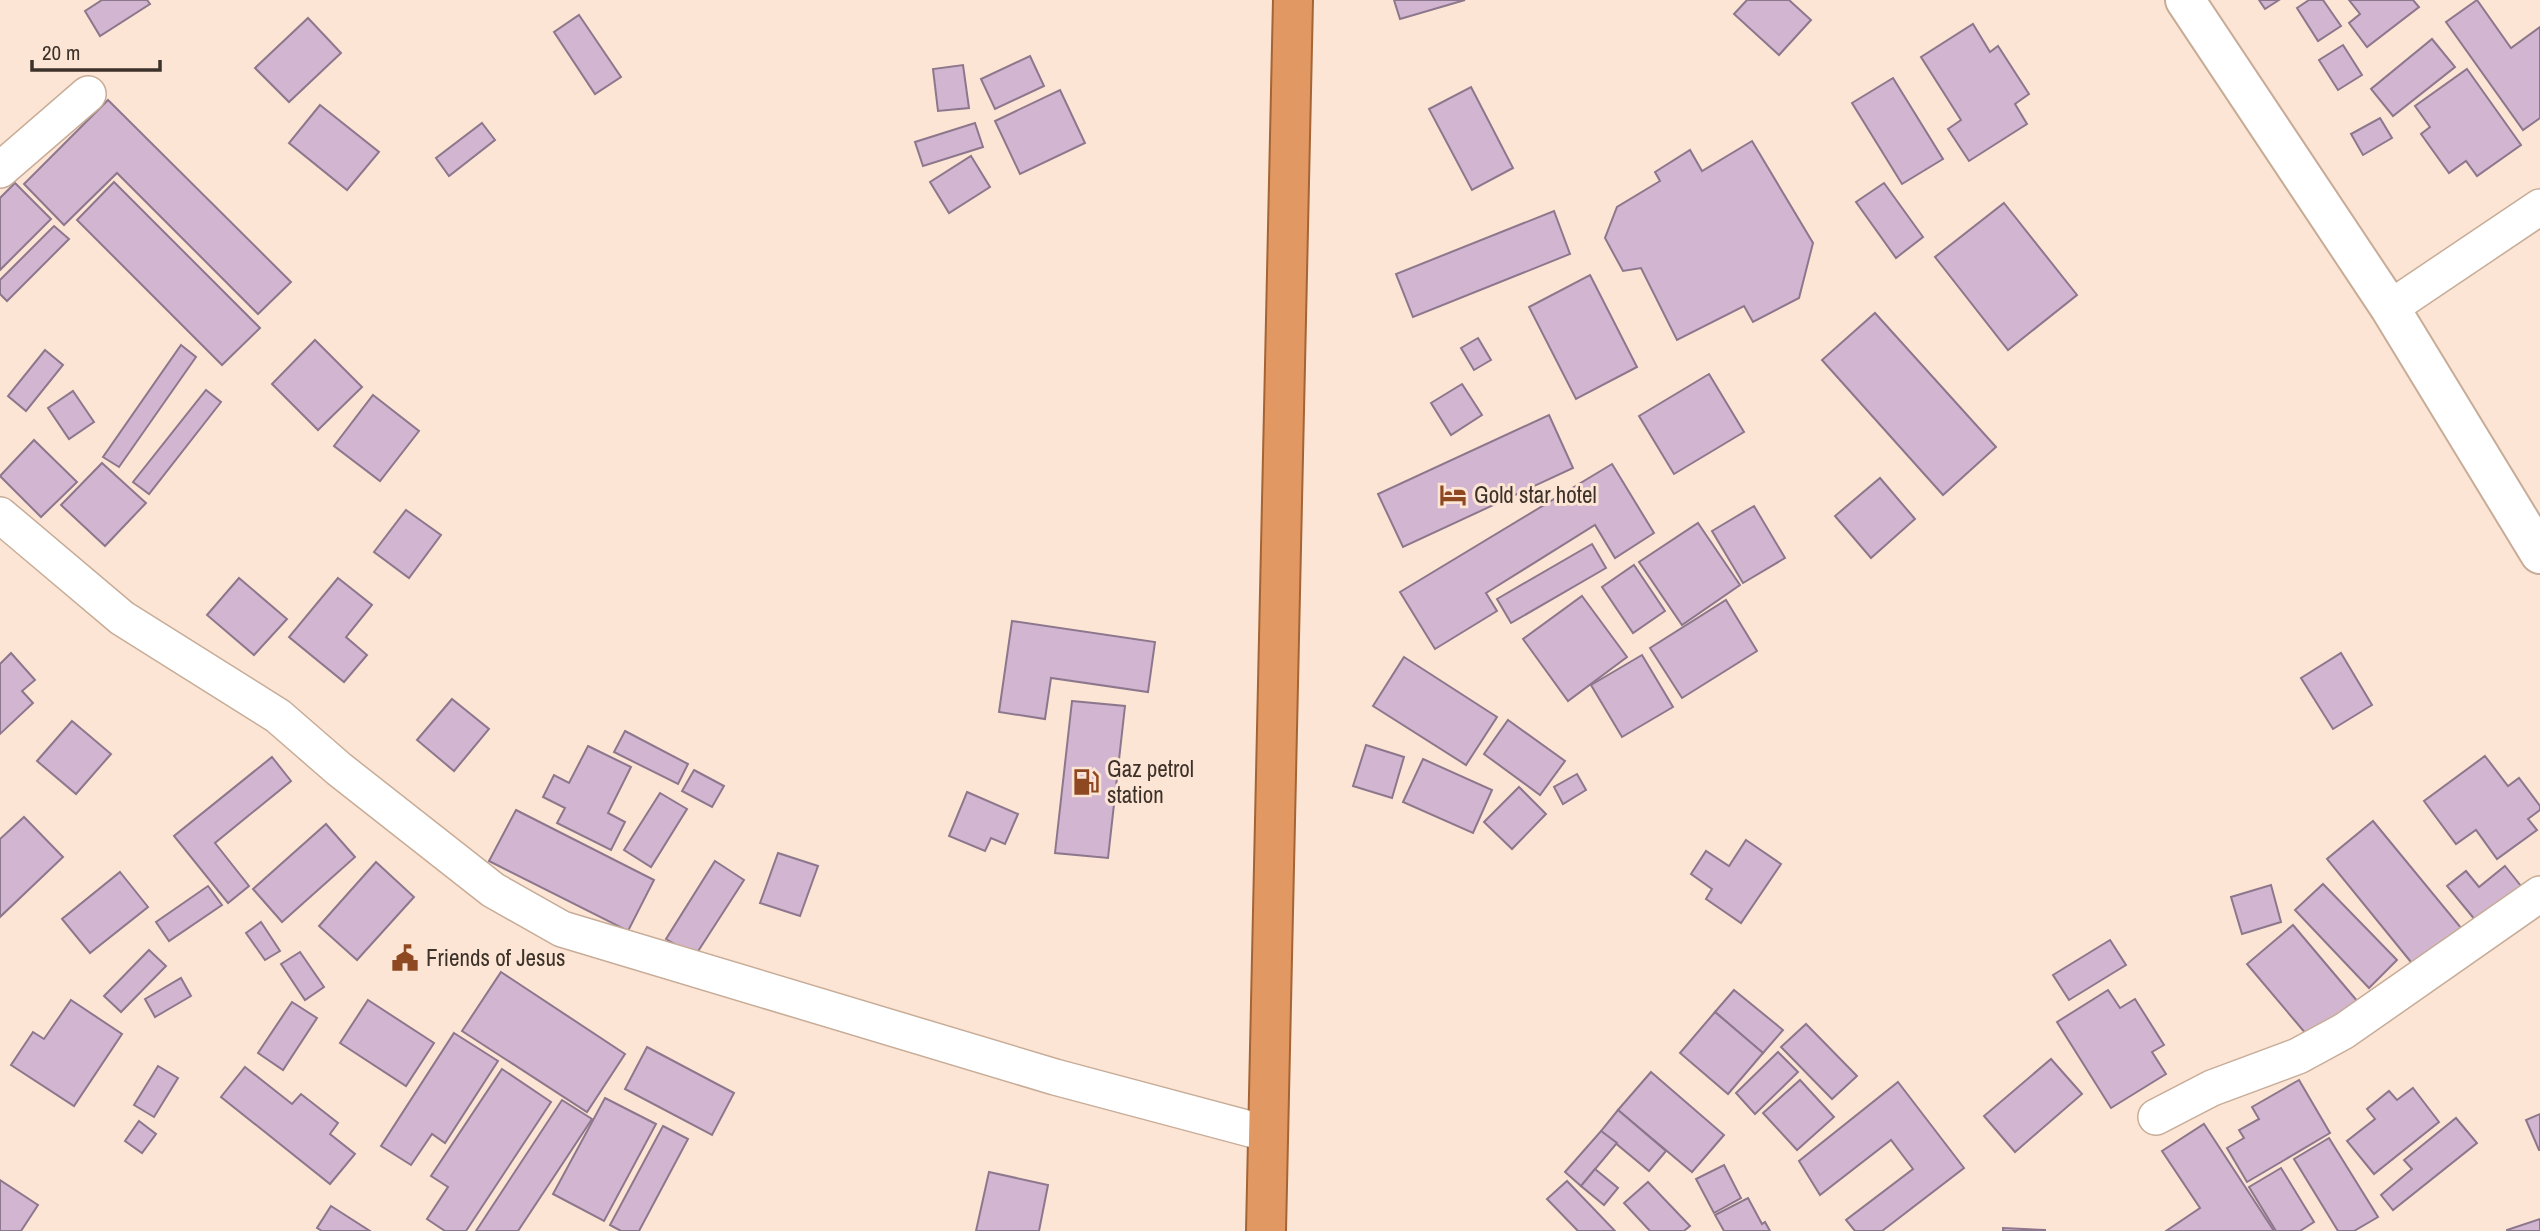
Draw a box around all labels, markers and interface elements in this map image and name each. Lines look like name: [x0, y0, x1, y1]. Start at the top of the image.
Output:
scale bar: [32, 28, 159, 72]
text: 20 m: [42, 38, 80, 67]
place label: Gold star hotel: [1474, 479, 1597, 510]
hotel icon: Gold star hotel: [1438, 480, 1468, 510]
place label: Gaz petrol station: [1107, 753, 1194, 810]
fuel station icon: Gaz petrol station: [1071, 767, 1101, 797]
place label: Friends of Jesus: [426, 942, 565, 973]
public building icon: Friends of Jesus: [390, 943, 420, 973]

